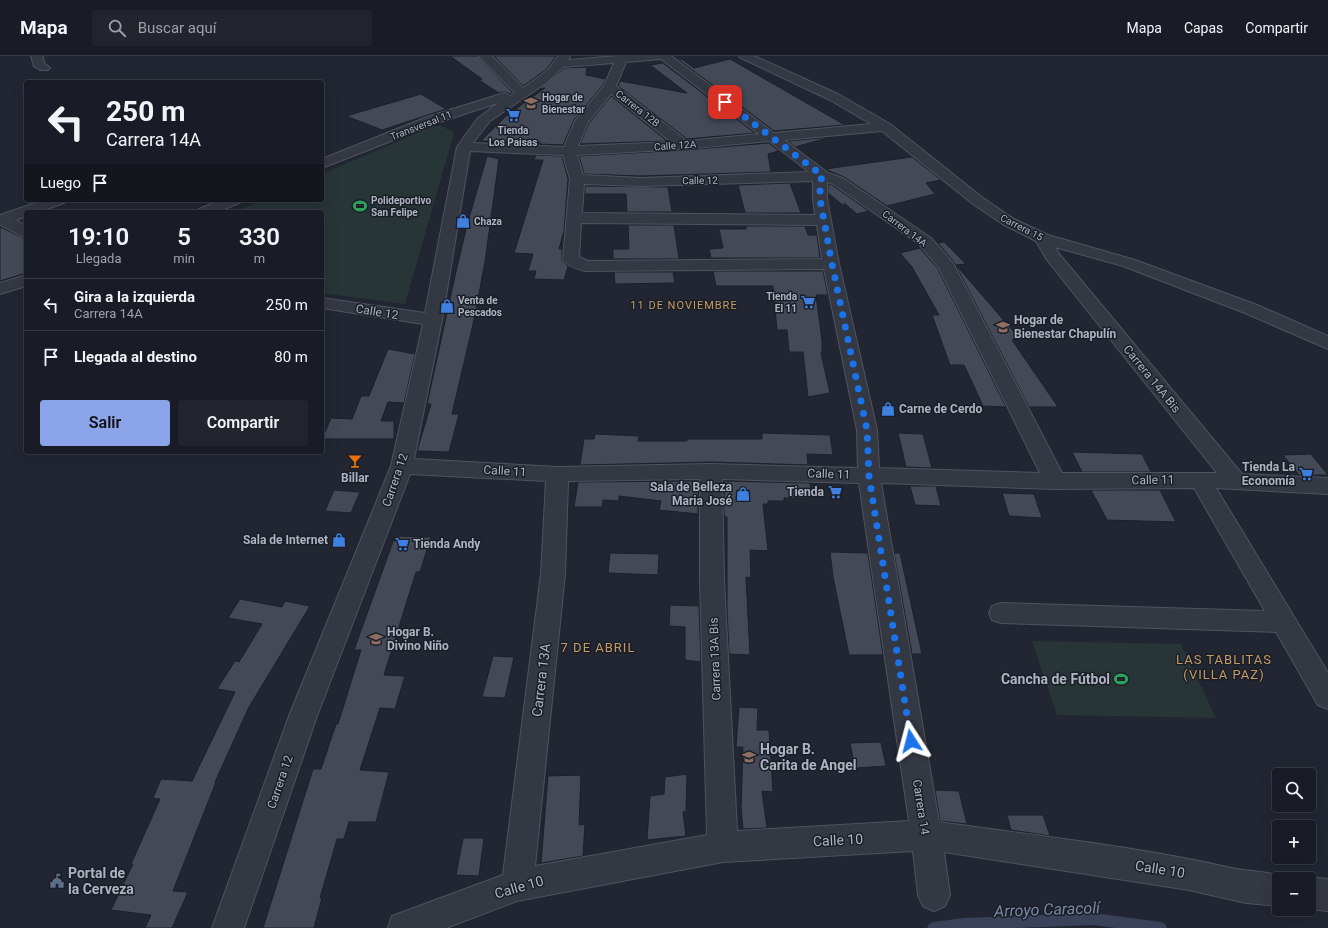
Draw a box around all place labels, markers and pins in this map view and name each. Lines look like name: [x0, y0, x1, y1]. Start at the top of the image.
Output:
pin: [708, 85, 742, 119]
place label: Hogar de Bienestar: [542, 92, 585, 115]
school or university icon: Hogar de Bienestar: [523, 95, 539, 111]
supermarket icon: Tienda Los Paisas: [505, 107, 521, 123]
place label: Tienda Los Paisas: [489, 125, 537, 148]
place label: Polideportivo San Felipe: [371, 195, 432, 218]
sports icon: Polideportivo San Felipe: [352, 198, 368, 214]
shop icon: Chaza: [455, 213, 471, 229]
place label: Chaza: [474, 216, 503, 227]
place label: Tienda El 11: [766, 291, 798, 314]
supermarket icon: Tienda El 11: [800, 294, 816, 310]
place label: Venta de Pescados: [458, 295, 502, 318]
shop icon: Venta de Pescados: [439, 298, 455, 314]
place label: Hogar de Bienestar Chapulín: [1014, 313, 1116, 341]
school or university icon: Hogar de Bienestar Chapulín: [995, 319, 1011, 335]
shop icon: Carne de Cerdo: [880, 401, 896, 417]
place label: Carne de Cerdo: [899, 402, 982, 416]
bar icon: Billar: [347, 453, 363, 469]
place label: Tienda La Economía: [1242, 460, 1296, 488]
supermarket icon: Tienda La Economía: [1298, 466, 1314, 482]
place label: Billar: [341, 471, 370, 485]
place label: Sala de Belleza Maria José: [650, 480, 733, 508]
supermarket icon: Tienda: [827, 484, 843, 500]
place label: Tienda: [787, 485, 825, 499]
shop icon: Sala de Belleza Maria José: [735, 486, 751, 502]
shop icon: Sala de Internet: [331, 532, 347, 548]
place label: Sala de Internet: [243, 533, 328, 547]
supermarket icon: Tienda Andy: [394, 536, 410, 552]
place label: Tienda Andy: [413, 537, 481, 551]
place label: Hogar B. Divino Niño: [387, 625, 449, 653]
school or university icon: Hogar B. Divino Niño: [368, 631, 384, 647]
place label: Cancha de Fútbol: [1001, 671, 1110, 687]
sports icon: Cancha de Fútbol: [1113, 671, 1129, 687]
place label: Hogar B. Carita de Angel: [760, 741, 856, 773]
school or university icon: Hogar B. Carita de Angel: [741, 749, 757, 765]
place label: Portal de la Cerveza: [68, 865, 134, 897]
public building icon: Portal de la Cerveza: [49, 873, 65, 889]

